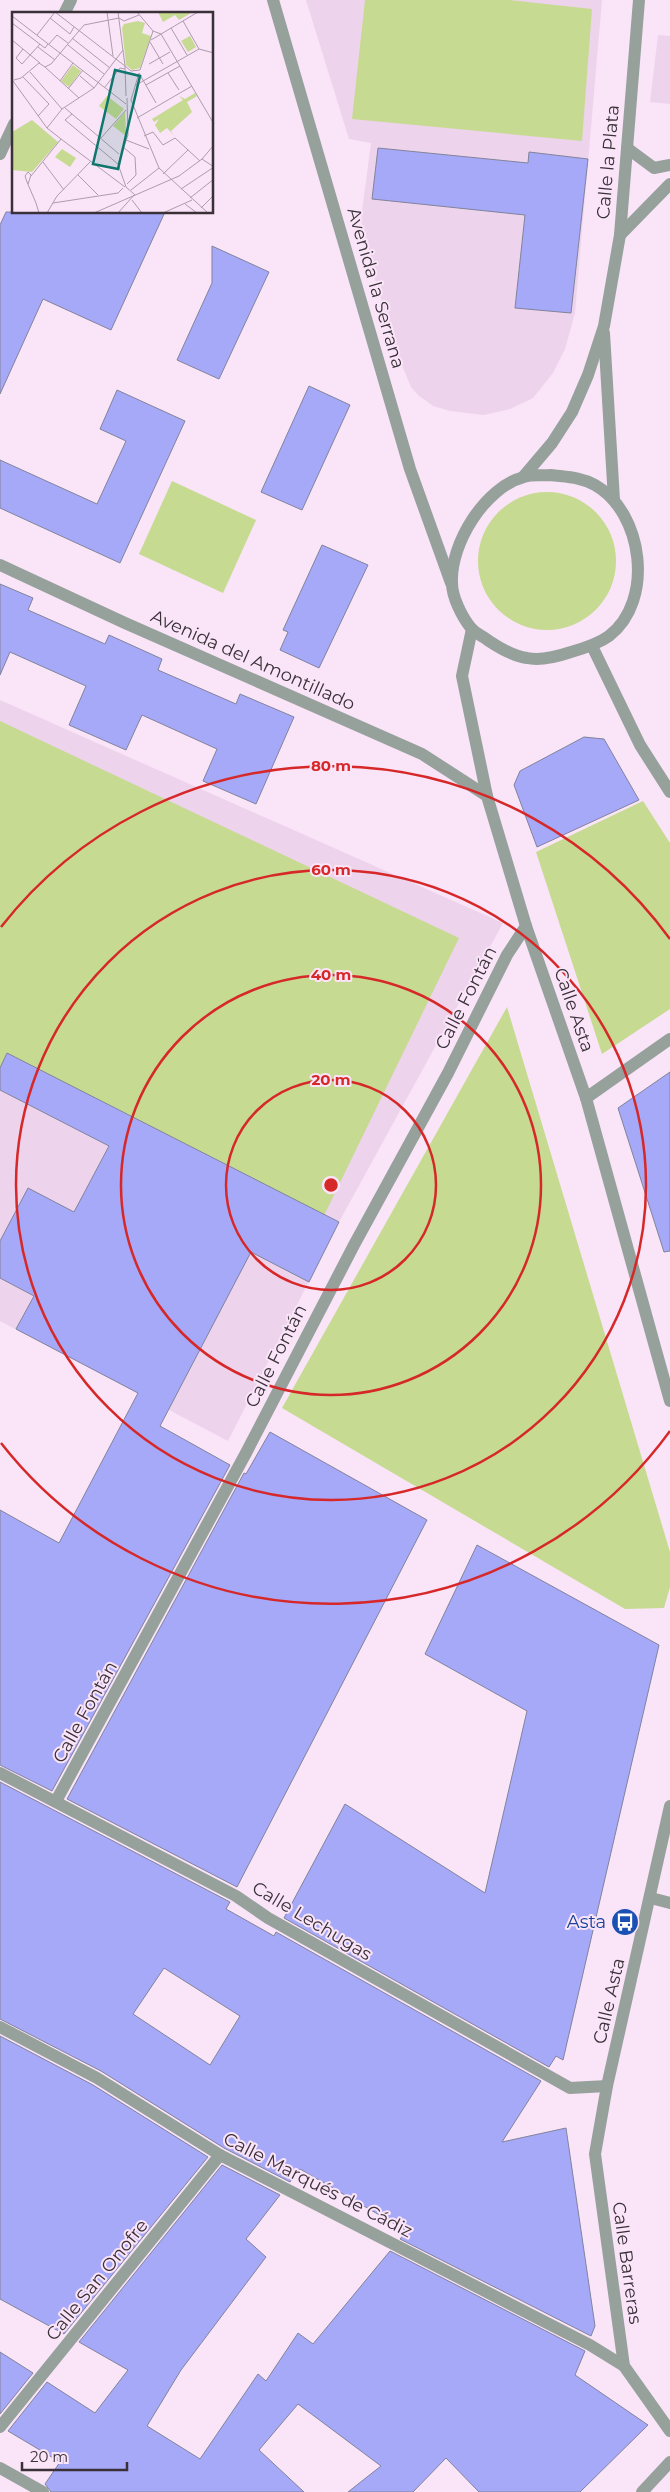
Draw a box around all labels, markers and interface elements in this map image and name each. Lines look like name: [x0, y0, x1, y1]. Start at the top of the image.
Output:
inset map: [12, 12, 214, 214]
street label: Calle la Plata: [592, 104, 624, 220]
street label: Avenida la Serrana: [342, 205, 410, 371]
street label: Avenida del Amontillado: [147, 605, 359, 715]
text: 80 m: [311, 756, 351, 775]
text: 60 m: [311, 860, 351, 879]
street label: Calle Fontán: [431, 943, 501, 1053]
text: 40 m: [311, 965, 351, 984]
street label: Calle Asta: [549, 965, 599, 1055]
text: 20 m: [311, 1070, 351, 1089]
centre of rings: [322, 1176, 340, 1194]
street label: Calle Fontán: [241, 1301, 311, 1411]
street label: Calle Fontán: [48, 1657, 122, 1767]
street label: Calle Lechugas: [248, 1877, 376, 1966]
bus stop icon: Asta: [610, 1907, 640, 1937]
place label: Asta: [567, 1911, 606, 1933]
street label: Calle Asta: [588, 1956, 630, 2046]
street label: Calle Marqués de Cádiz: [220, 2128, 416, 2242]
street label: Calle Barreras: [608, 2200, 647, 2326]
street label: Calle San Onofre: [41, 2215, 153, 2345]
scale bar: [22, 2440, 128, 2472]
text: 20 m: [30, 2447, 68, 2466]

